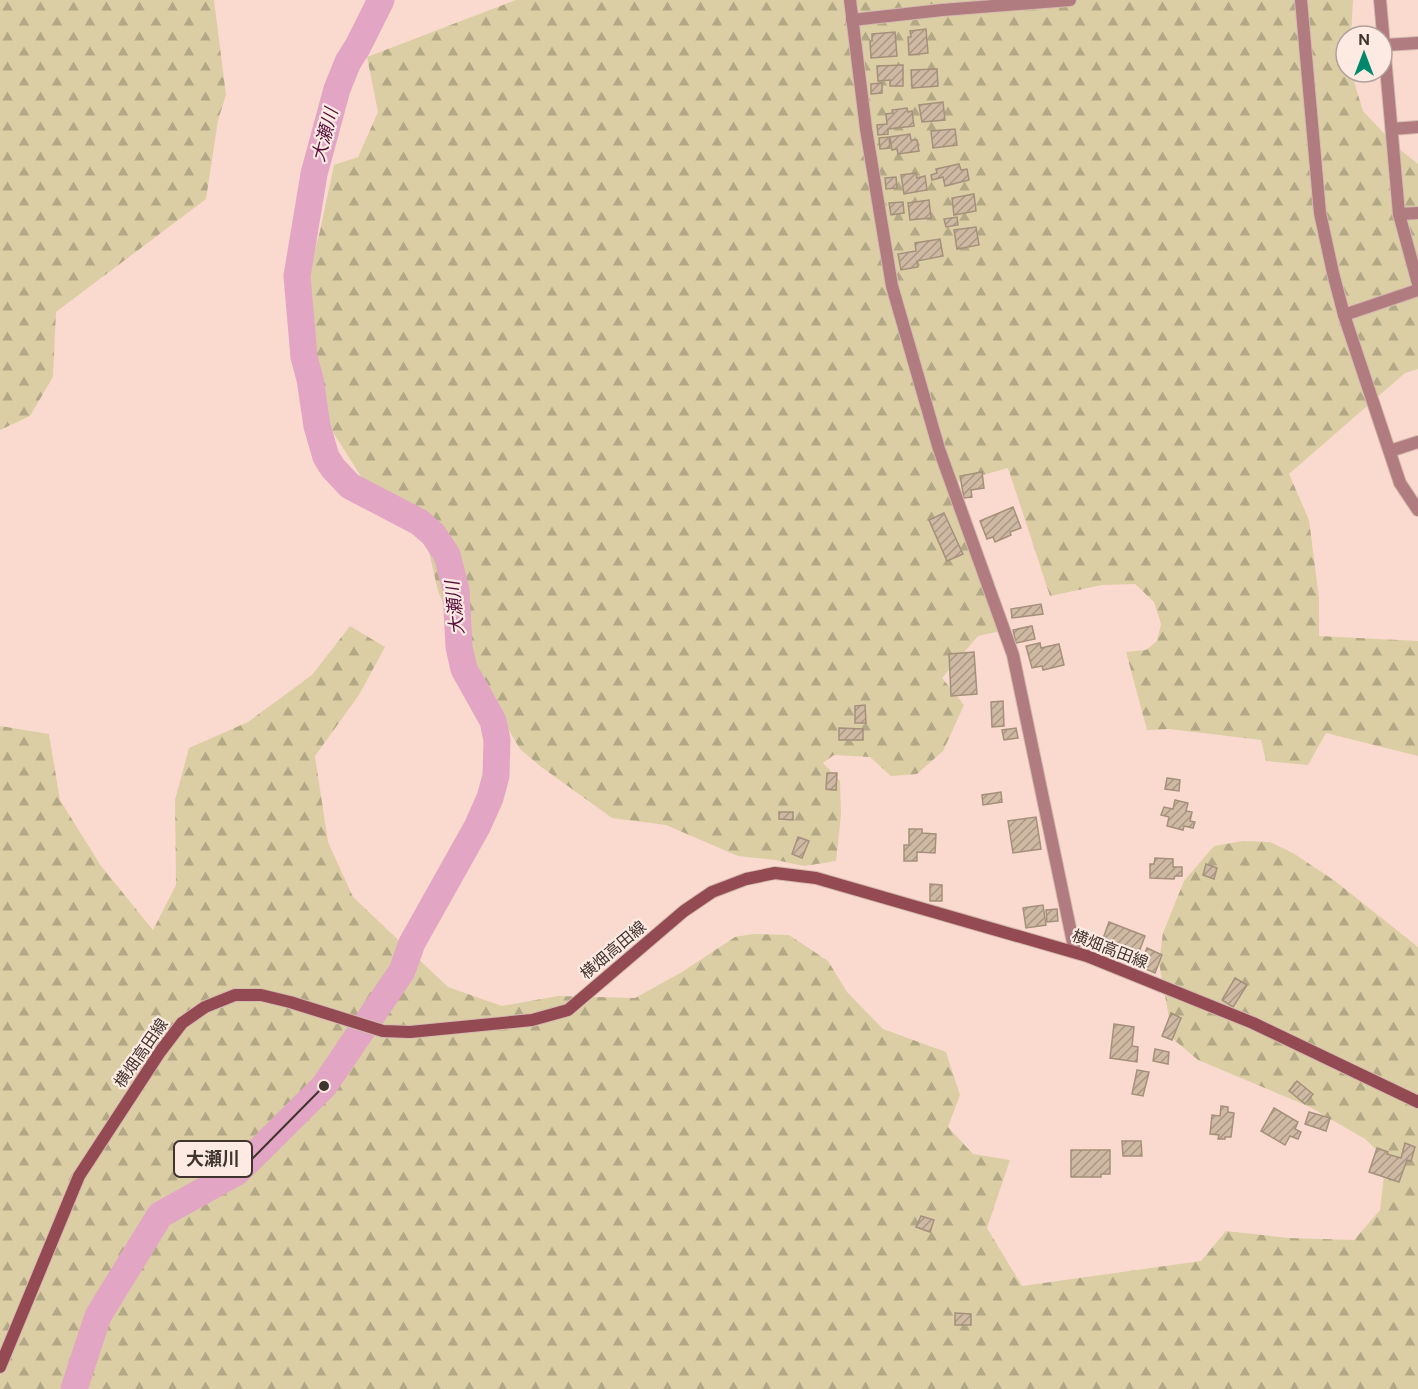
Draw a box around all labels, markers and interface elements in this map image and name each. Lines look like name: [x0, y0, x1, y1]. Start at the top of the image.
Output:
north arrow: [1334, 24, 1394, 84]
text: N: [1358, 29, 1370, 50]
water label: 大瀬川: [306, 104, 344, 164]
water label: 大瀬川: [440, 578, 470, 636]
street label: 横畑高田線: [576, 916, 650, 984]
street label: 横畑高田線: [1069, 925, 1151, 973]
street label: 横畑高田線: [109, 1014, 173, 1092]
callout: 大瀬川: [174, 1141, 252, 1177]
text: 大瀬川: [186, 1147, 240, 1171]

